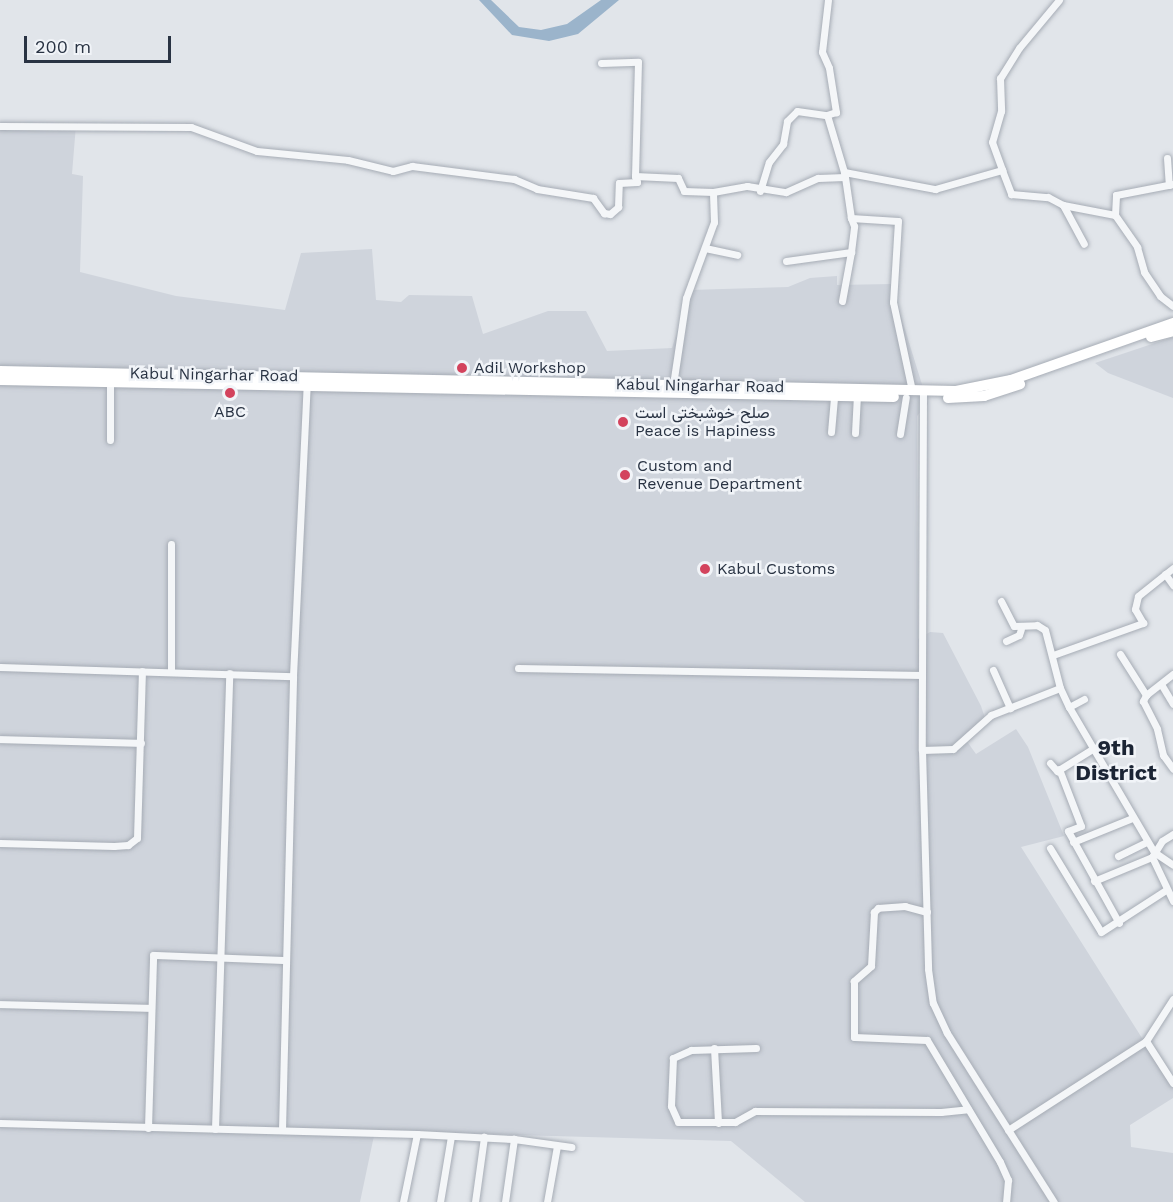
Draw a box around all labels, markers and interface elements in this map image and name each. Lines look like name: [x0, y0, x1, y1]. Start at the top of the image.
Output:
scale bar: [27, 24, 174, 62]
text: 200 m: [35, 36, 91, 57]
place label: Adil Workshop: [474, 358, 587, 378]
marker: Adil Workshop: [455, 361, 469, 375]
street label: Kabul Ningarhar Road: [129, 364, 299, 386]
street label: Kabul Ningarhar Road: [615, 375, 785, 397]
marker: ABC: [223, 386, 237, 400]
place label: ABC: [214, 402, 246, 422]
place label: صلح خوشبختی است Peace is Hapiness: [635, 403, 776, 441]
marker: صلح خوشبختی است Peace is Hapiness: [616, 415, 630, 429]
place label: Custom and Revenue Department: [637, 456, 802, 494]
marker: Custom and Revenue Department: [618, 468, 632, 482]
place label: Kabul Customs: [717, 559, 836, 579]
marker: Kabul Customs: [698, 562, 712, 576]
district label: 9th District: [1075, 734, 1157, 786]

